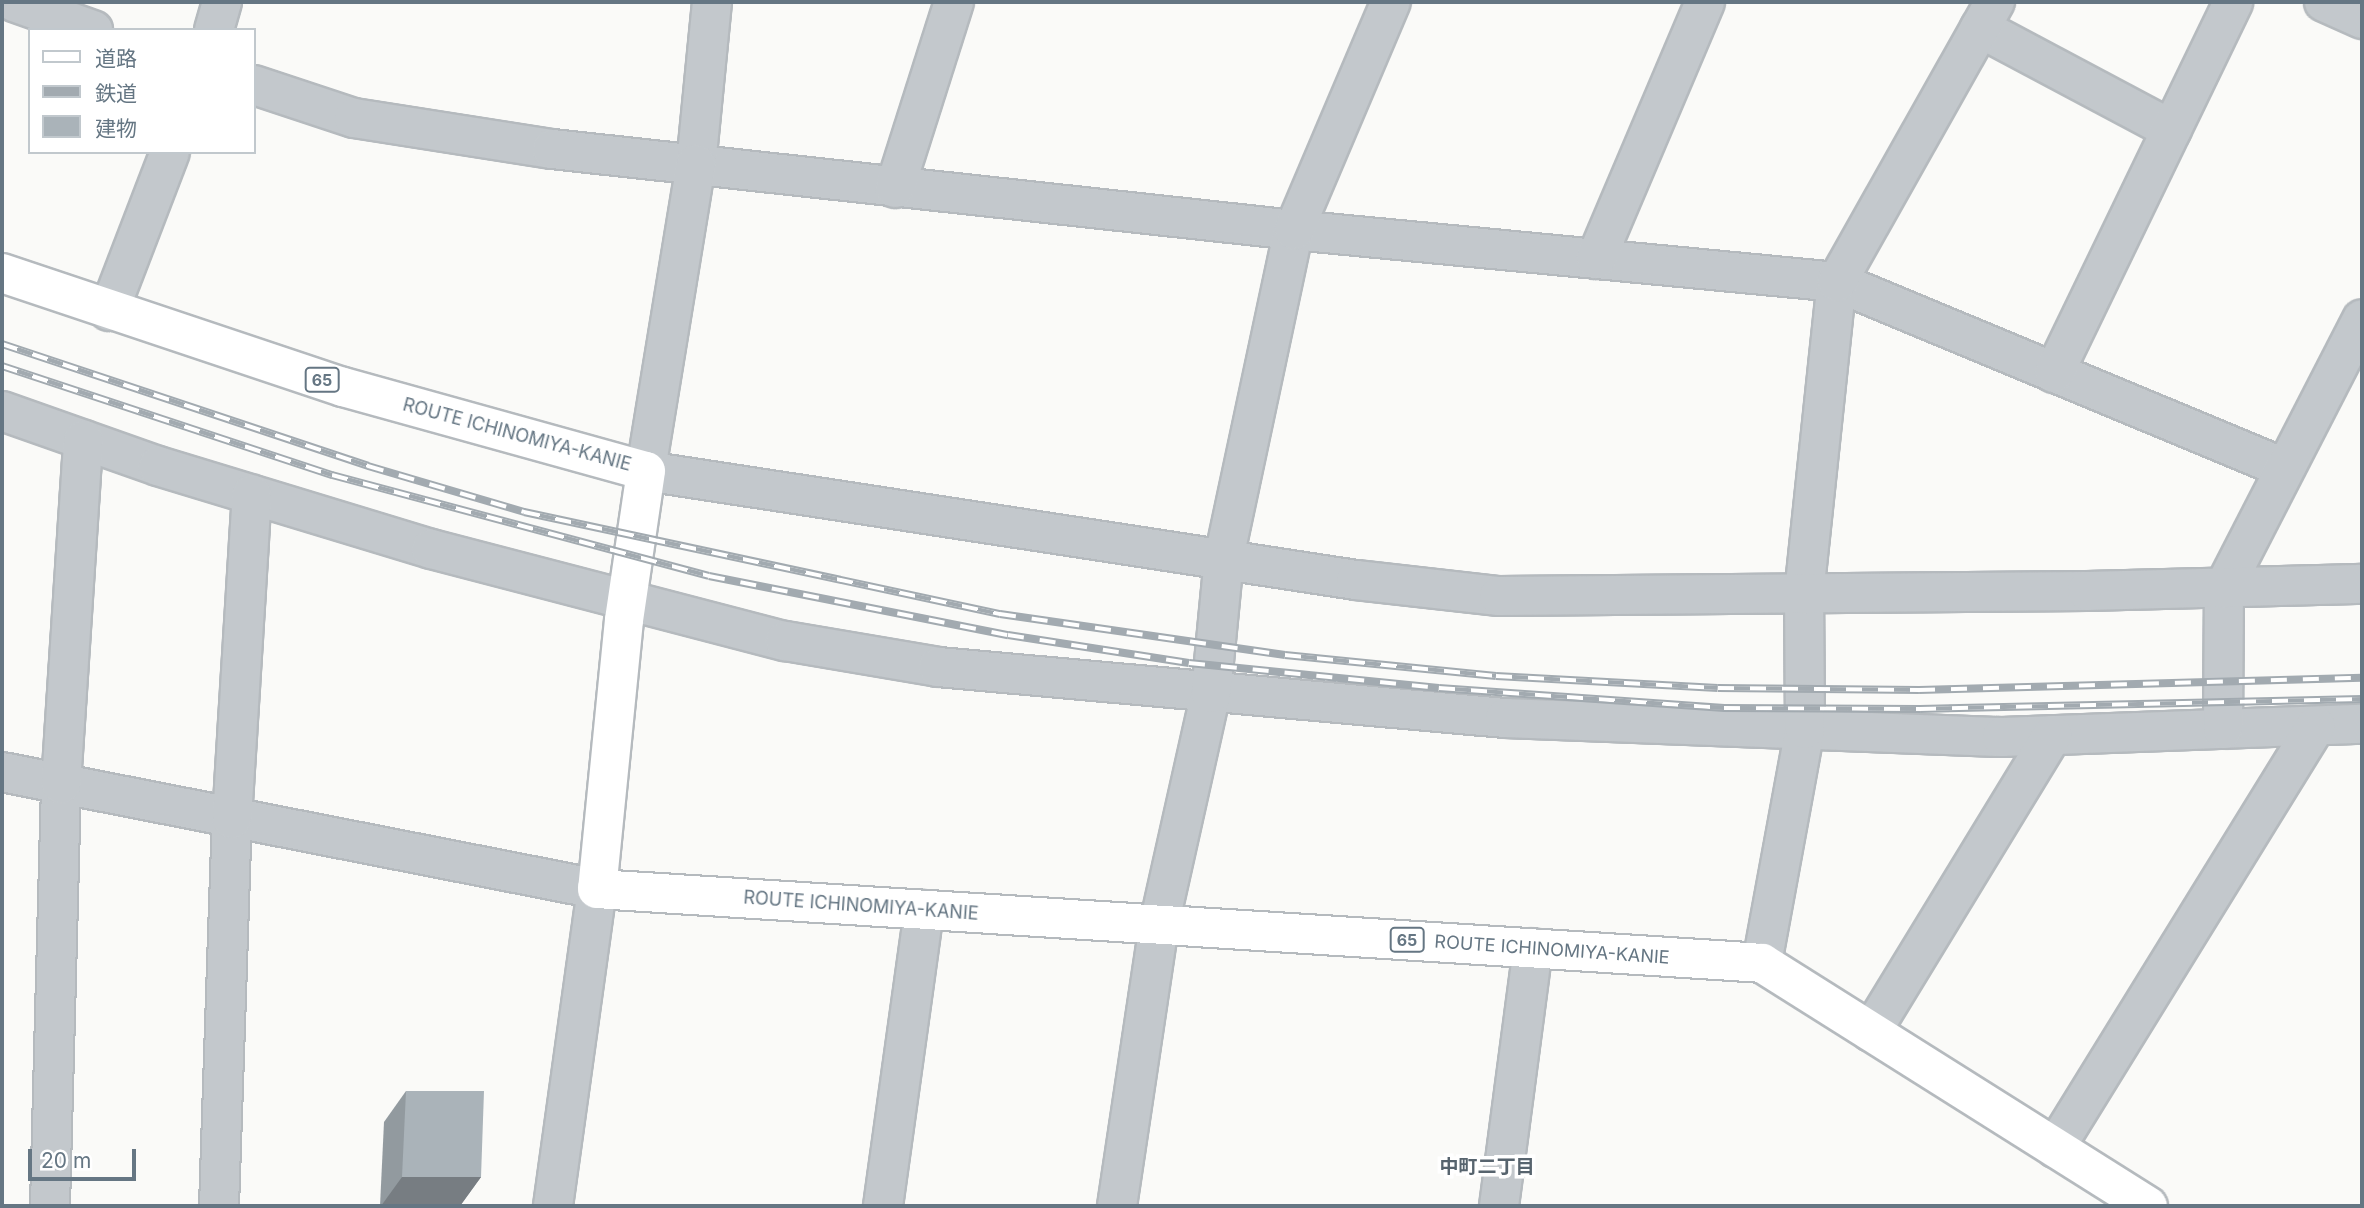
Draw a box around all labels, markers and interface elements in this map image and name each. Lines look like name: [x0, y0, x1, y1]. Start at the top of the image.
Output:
legend: [28, 28, 256, 154]
text: 道路: [95, 46, 137, 71]
text: 鉄道: [95, 81, 137, 106]
text: 建物: [95, 116, 137, 141]
road number: 65: [304, 368, 340, 392]
street label: ROUTE ICHINOMIYA-KANIE: [400, 394, 634, 476]
street label: ROUTE ICHINOMIYA-KANIE: [743, 887, 979, 925]
road number: 65: [1390, 928, 1424, 952]
street label: ROUTE ICHINOMIYA-KANIE: [1434, 931, 1670, 969]
scale bar: [32, 1134, 140, 1178]
text: 20 m: [41, 1148, 91, 1173]
district label: 中町二丁目: [1440, 1156, 1534, 1178]

